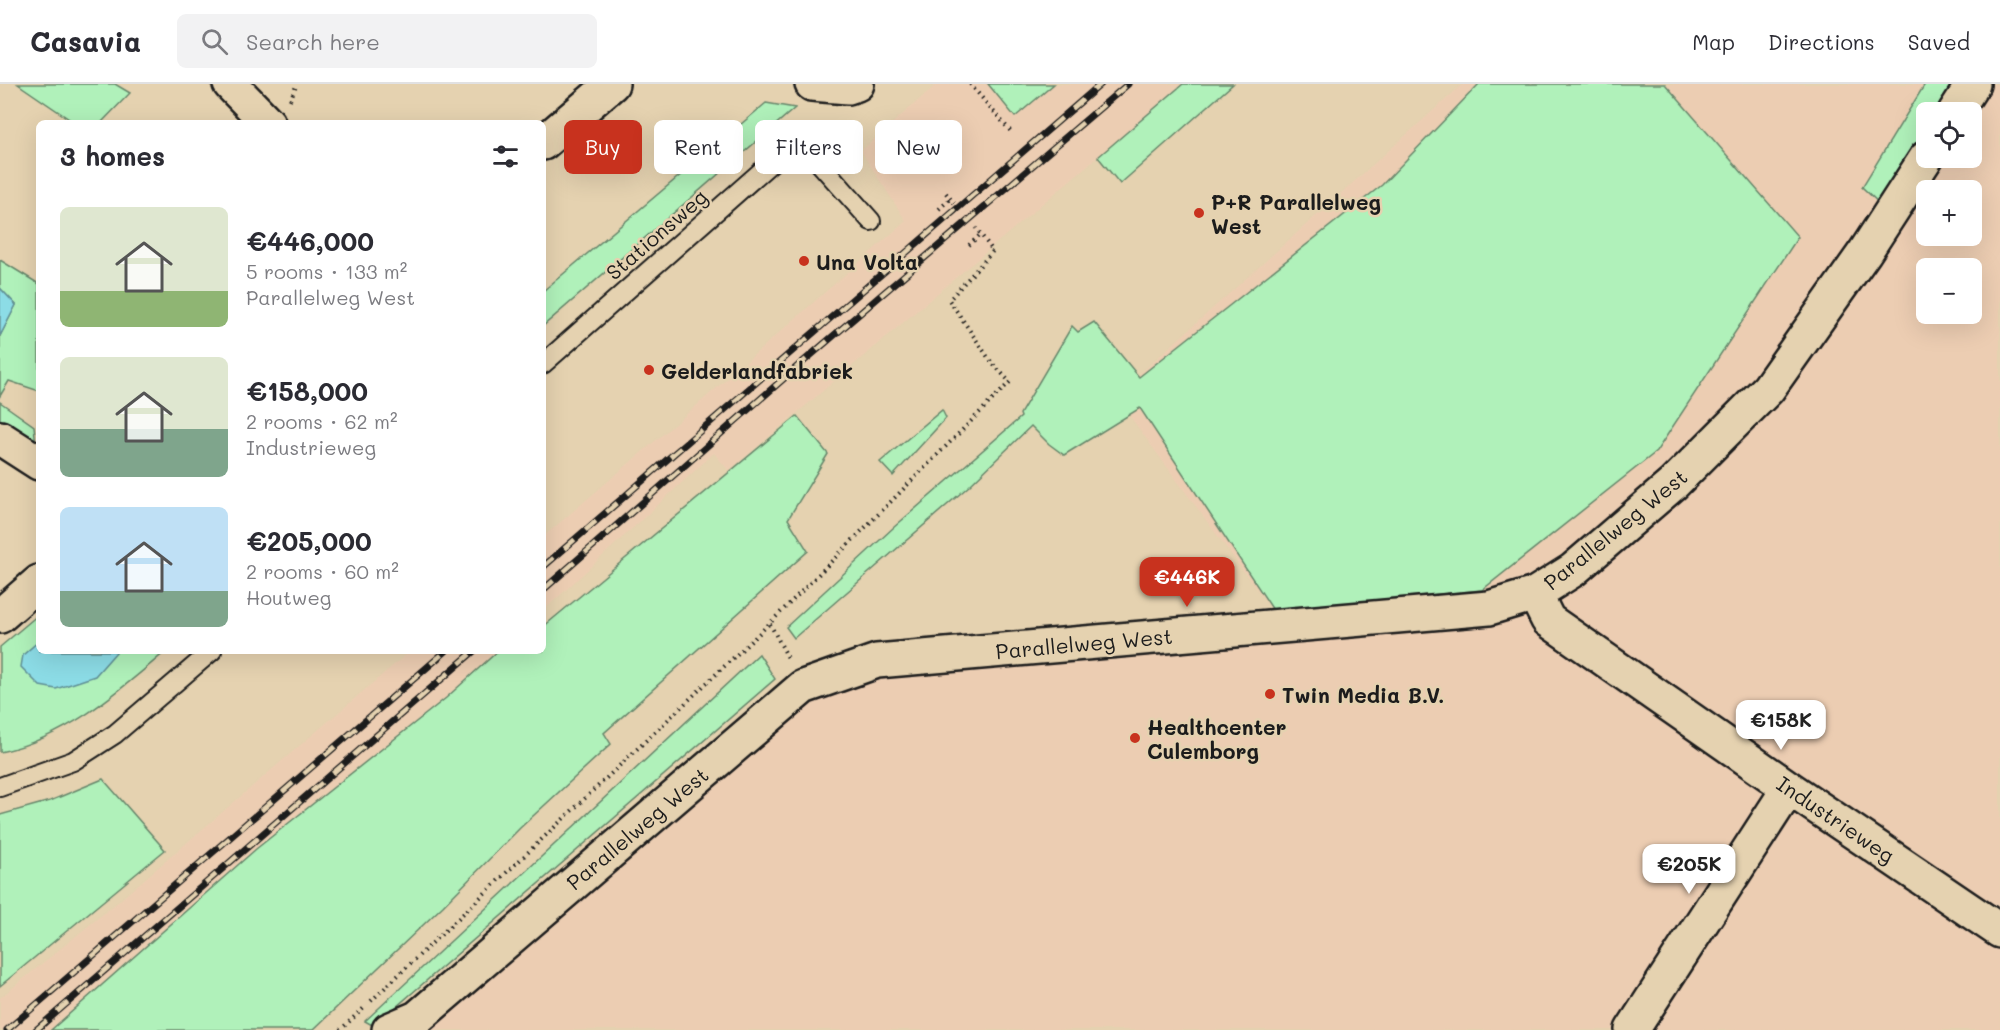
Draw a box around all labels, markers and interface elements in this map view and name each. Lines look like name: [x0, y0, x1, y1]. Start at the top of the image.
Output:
search box: [177, 14, 597, 68]
text: Casavia: [30, 23, 141, 59]
icon: search: [198, 25, 231, 58]
text: Search here: [246, 27, 380, 56]
text: Map: [1692, 28, 1735, 55]
text: Directions: [1768, 28, 1875, 55]
text: Saved: [1908, 28, 1970, 55]
map controls: [1916, 102, 1982, 324]
button: locate: [1916, 102, 1982, 168]
chip: Buy: [564, 120, 642, 174]
chip: Rent: [654, 120, 743, 174]
chip: Filters: [755, 120, 863, 174]
chip: New: [875, 120, 962, 174]
text: 3 homes: [60, 139, 165, 173]
icon: filters: [489, 140, 522, 173]
button: +: [1916, 180, 1982, 246]
street label: Stationsweg: [600, 183, 712, 285]
place label: P+R Parallelweg West: [1211, 188, 1381, 239]
marker: P+R Parallelweg West: [1192, 206, 1206, 220]
text: €446,000: [246, 224, 374, 258]
icon: home: [108, 231, 180, 303]
place label: Una Volta: [816, 248, 918, 275]
marker: Una Volta: [797, 254, 811, 268]
text: 5 rooms · 133 m²: [246, 258, 407, 284]
button: −: [1916, 258, 1982, 324]
text: Parallelweg West: [246, 284, 415, 310]
place label: Gelderlandfabriek: [661, 357, 853, 384]
marker: Gelderlandfabriek: [642, 363, 656, 377]
text: €158,000: [246, 374, 368, 408]
icon: home: [108, 381, 180, 453]
text: 2 rooms · 62 m²: [246, 408, 398, 434]
text: Industrieweg: [246, 434, 376, 460]
street label: Parallelweg West: [1538, 463, 1692, 595]
text: €205,000: [246, 524, 372, 558]
icon: home: [108, 531, 180, 603]
pin: €446K: [1145, 557, 1229, 608]
text: 2 rooms · 60 m²: [246, 558, 399, 584]
text: €446K: [1154, 563, 1220, 589]
text: Houtweg: [246, 584, 331, 610]
street label: Parallelweg West: [994, 622, 1174, 664]
place label: Twin Media B.V.: [1282, 681, 1444, 708]
marker: Twin Media B.V.: [1263, 687, 1277, 701]
pin: €158K: [1739, 700, 1823, 751]
text: €158K: [1750, 706, 1812, 732]
place label: Healthcenter Culemborg: [1147, 713, 1286, 764]
marker: Healthcenter Culemborg: [1128, 731, 1142, 745]
street label: Parallelweg West: [560, 761, 714, 895]
street label: Industrieweg: [1772, 770, 1900, 868]
pin: €205K: [1647, 844, 1731, 895]
text: €205K: [1656, 850, 1722, 876]

